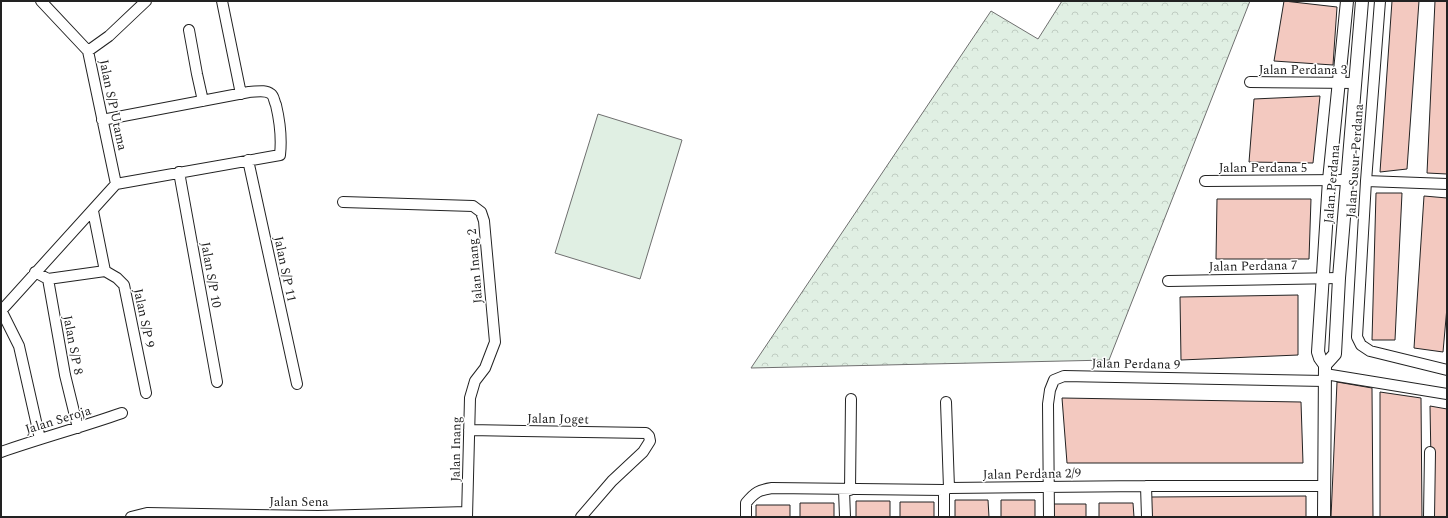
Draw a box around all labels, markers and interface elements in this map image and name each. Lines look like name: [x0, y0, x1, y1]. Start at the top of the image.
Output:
street label: Jalan S/P Utama: [94, 58, 133, 153]
street label: Jalan Perdana 3: [1259, 60, 1348, 80]
street label: Jalan Susur Perdana: [1341, 103, 1369, 219]
street label: Jalan Perdana: [1319, 143, 1345, 224]
street label: Jalan Perdana 5: [1219, 158, 1307, 178]
street label: Jalan Inang 2: [462, 228, 488, 304]
street label: Jalan S/P 11: [268, 234, 302, 304]
street label: Jalan S/P 10: [195, 240, 227, 310]
street label: Jalan Perdana 7: [1208, 255, 1298, 277]
street label: Jalan S/P 9: [128, 286, 160, 350]
street label: Jalan S/P 8: [57, 314, 89, 376]
street label: Jalan Perdana 9: [1091, 353, 1181, 375]
street label: Jalan Seroja: [23, 400, 94, 440]
street label: Jalan Joget: [527, 408, 589, 430]
street label: Jalan Inang: [445, 416, 467, 482]
street label: Jalan Perdana 2/9: [983, 463, 1082, 485]
street label: Jalan Sena: [269, 492, 329, 512]

